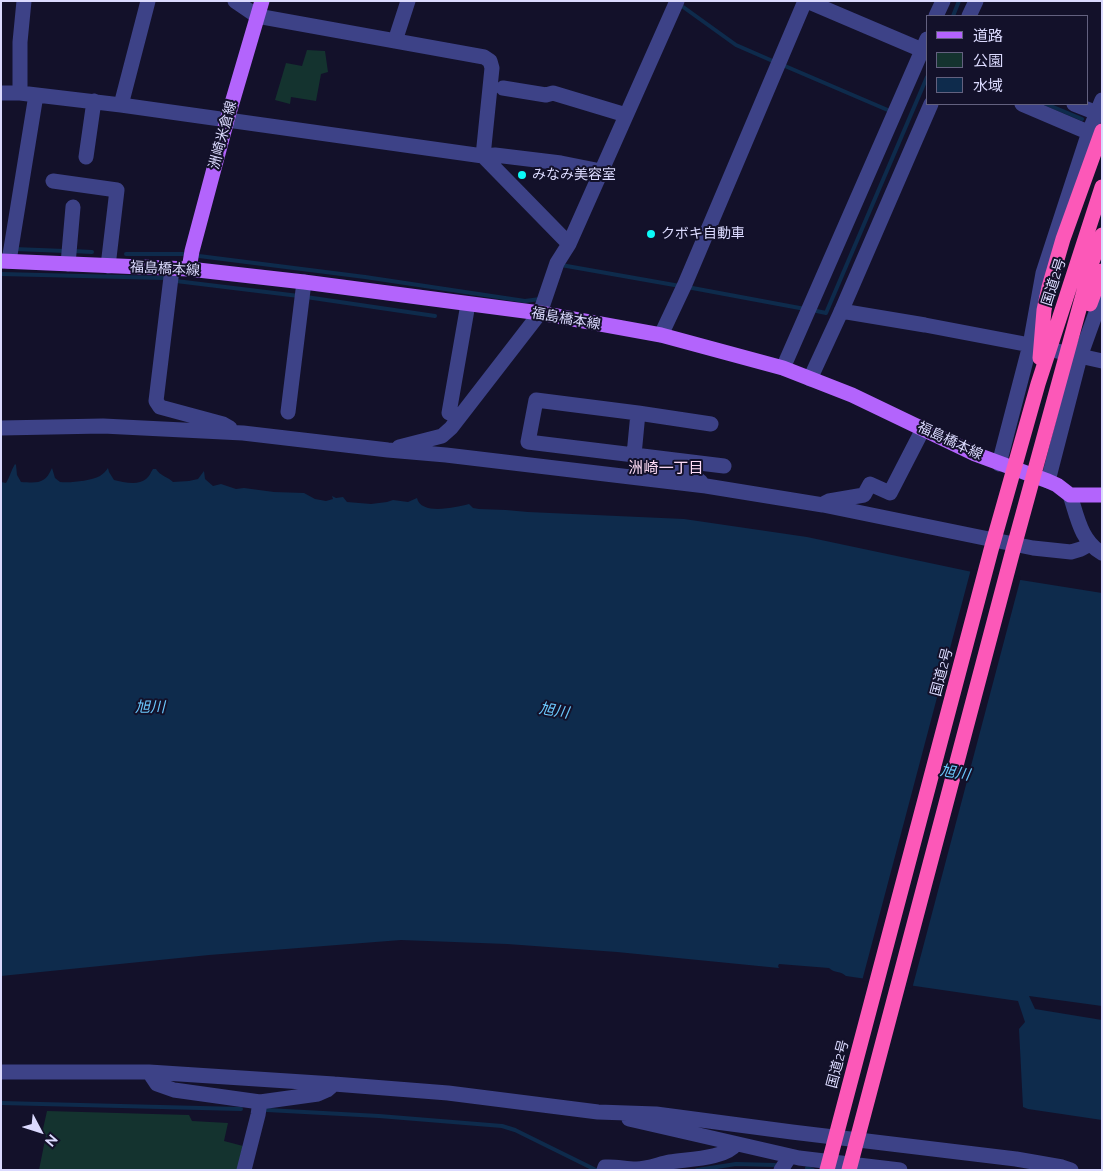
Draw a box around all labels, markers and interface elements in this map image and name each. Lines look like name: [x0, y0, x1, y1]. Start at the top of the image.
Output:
legend: [926, 15, 1088, 105]
text: 道路: [973, 27, 1003, 45]
text: 公園: [973, 52, 1003, 70]
text: 水域: [973, 77, 1003, 95]
street label: 洲崎米倉線: [206, 99, 240, 171]
place label: みなみ美容室: [532, 167, 616, 183]
marker: みなみ美容室: [516, 169, 528, 181]
place label: クボキ自動車: [661, 226, 745, 242]
marker: クボキ自動車: [645, 228, 657, 240]
street label: 国道2号: [1038, 256, 1070, 308]
street label: 福島橋本線: [130, 259, 200, 279]
street label: 福島橋本線: [530, 305, 602, 333]
street label: 福島橋本線: [915, 419, 985, 463]
district label: 洲崎一丁目: [629, 459, 703, 477]
street label: 国道2号: [928, 646, 956, 698]
water label: 旭川: [135, 698, 165, 716]
water label: 旭川: [538, 700, 570, 722]
water label: 旭川: [939, 762, 971, 784]
street label: 国道2号: [824, 1038, 852, 1090]
north arrow: [15, 1106, 65, 1156]
text: N: [42, 1131, 61, 1150]

